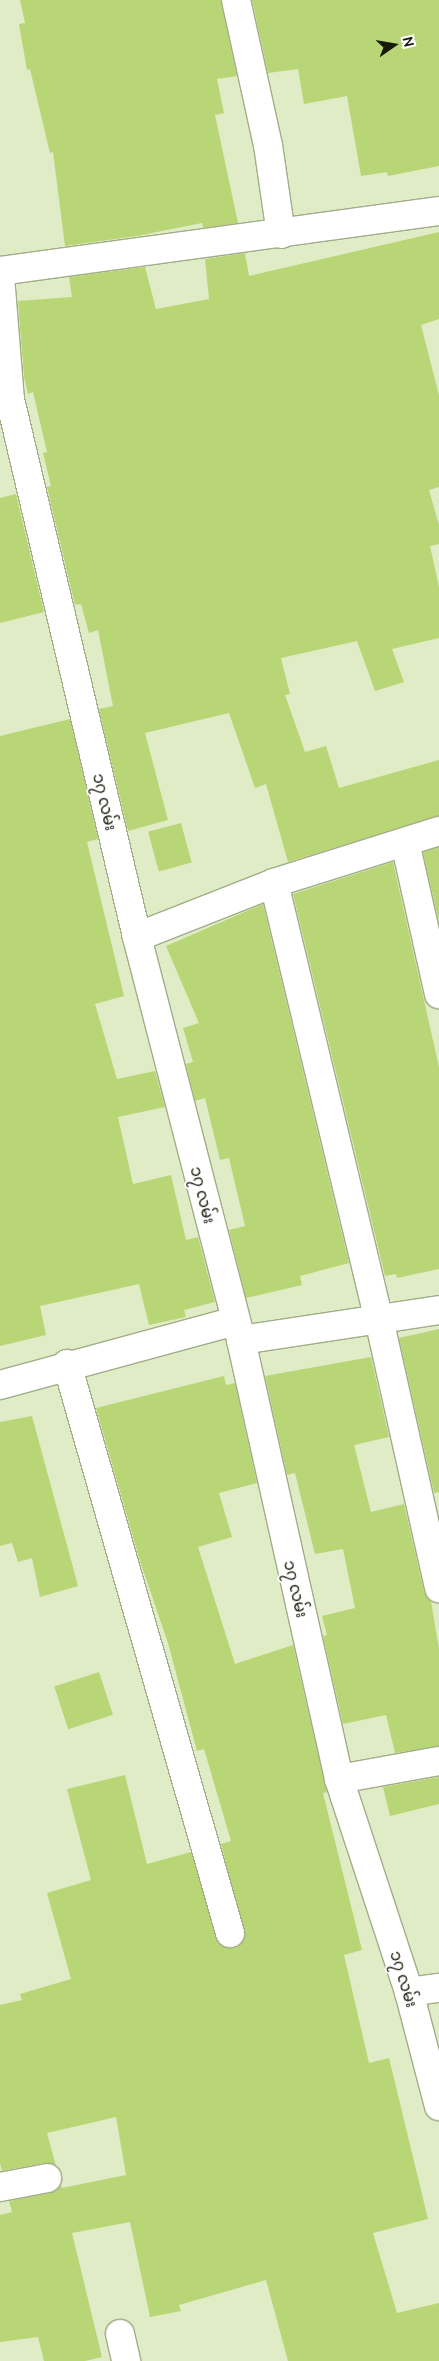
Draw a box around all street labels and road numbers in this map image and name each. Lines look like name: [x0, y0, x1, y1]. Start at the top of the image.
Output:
street label: ၁၇ လမ်း: [89, 771, 121, 833]
street label: ၁၇ လမ်း: [187, 1164, 219, 1226]
street label: ၁၇ လမ်း: [280, 1558, 312, 1620]
street label: ၁၇ လမ်း: [386, 1948, 422, 2010]

